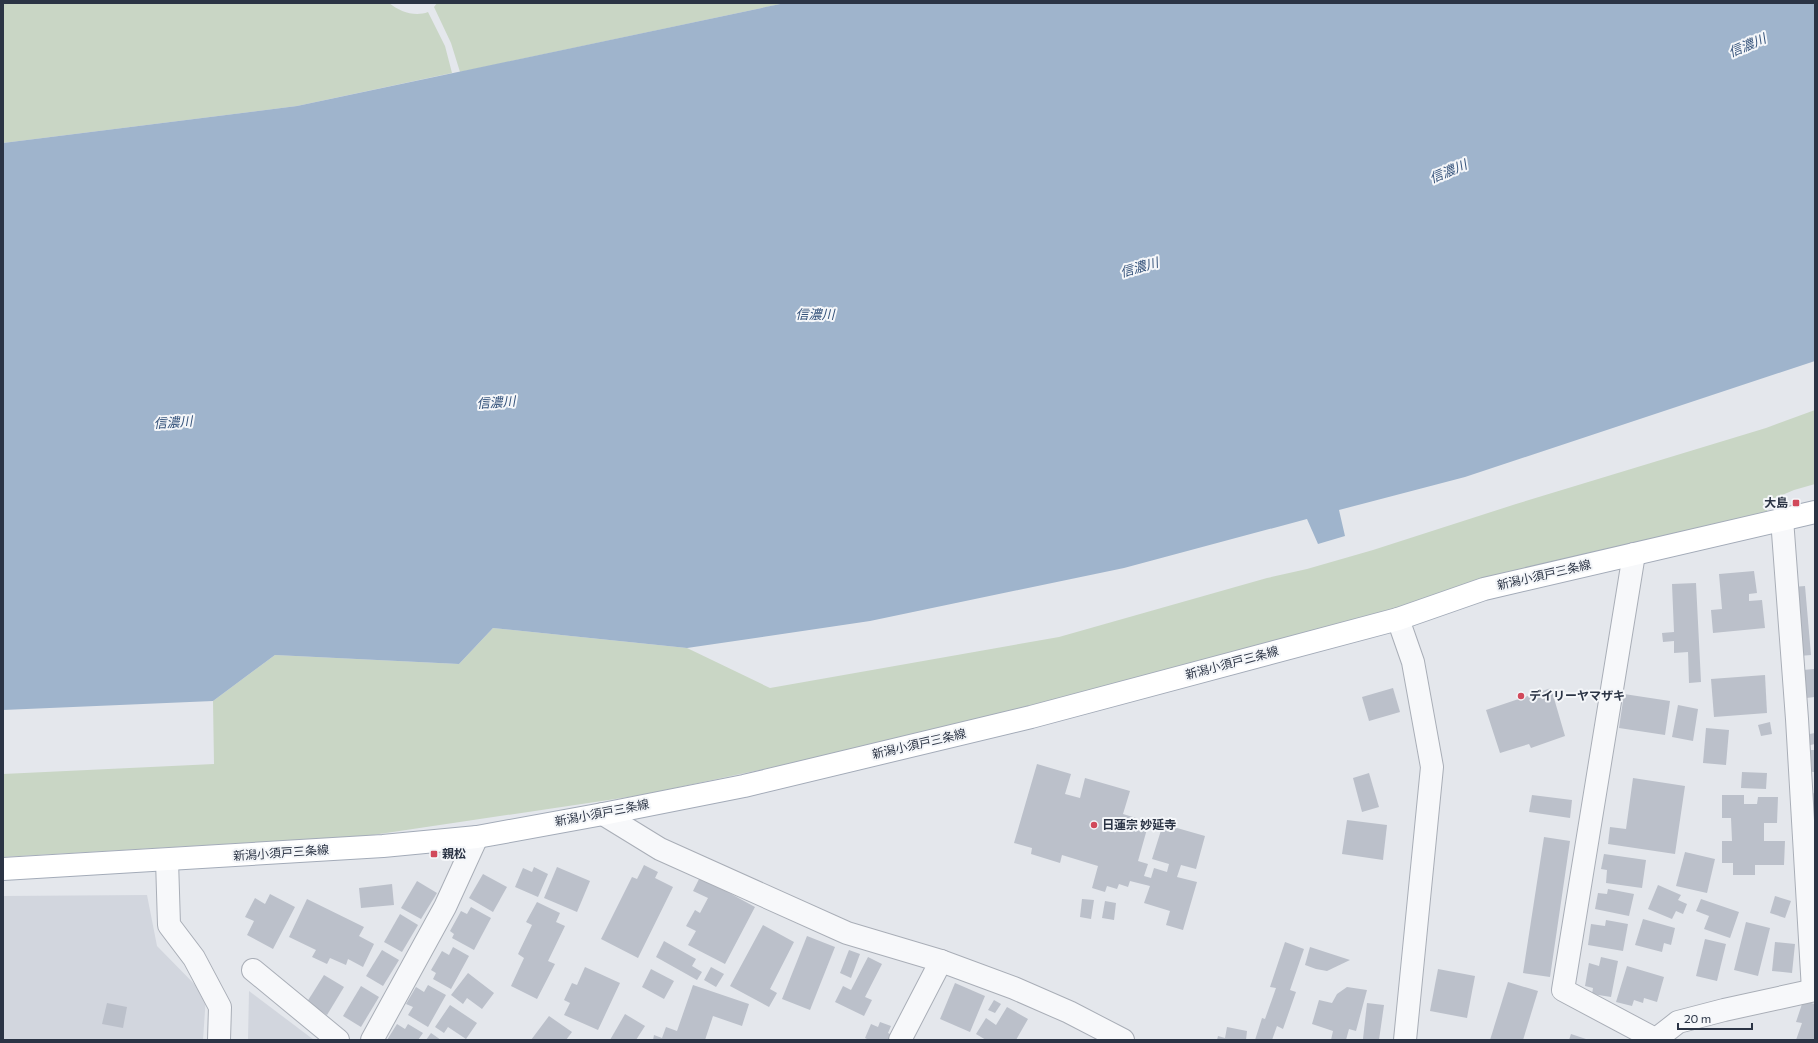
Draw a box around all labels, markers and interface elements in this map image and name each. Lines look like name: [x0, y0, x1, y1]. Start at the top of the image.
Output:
water label: 信濃川: [1726, 29, 1770, 60]
water label: 信濃川: [1427, 155, 1471, 186]
water label: 信濃川: [1118, 253, 1162, 280]
water label: 信濃川: [795, 306, 836, 322]
water label: 信濃川: [476, 393, 518, 411]
water label: 信濃川: [153, 413, 195, 431]
place label: 大島: [1764, 495, 1788, 509]
marker: 大島: [1791, 498, 1801, 508]
street label: 新潟小須戸三条線: [1495, 556, 1592, 592]
street label: 新潟小須戸三条線: [1184, 643, 1280, 681]
place label: デイリーヤマザキ: [1529, 688, 1625, 702]
marker: デイリーヤマザキ: [1516, 691, 1526, 701]
street label: 新潟小須戸三条線: [870, 725, 967, 761]
street label: 新潟小須戸三条線: [553, 796, 650, 828]
place label: 日蓮宗 妙延寺: [1102, 817, 1176, 831]
marker: 日蓮宗 妙延寺: [1089, 820, 1099, 830]
street label: 新潟小須戸三条線: [233, 842, 329, 862]
place label: 親松: [442, 846, 466, 860]
marker: 親松: [429, 849, 439, 859]
scale bar: [1678, 1005, 1752, 1031]
text: 20 m: [1684, 1011, 1711, 1025]

